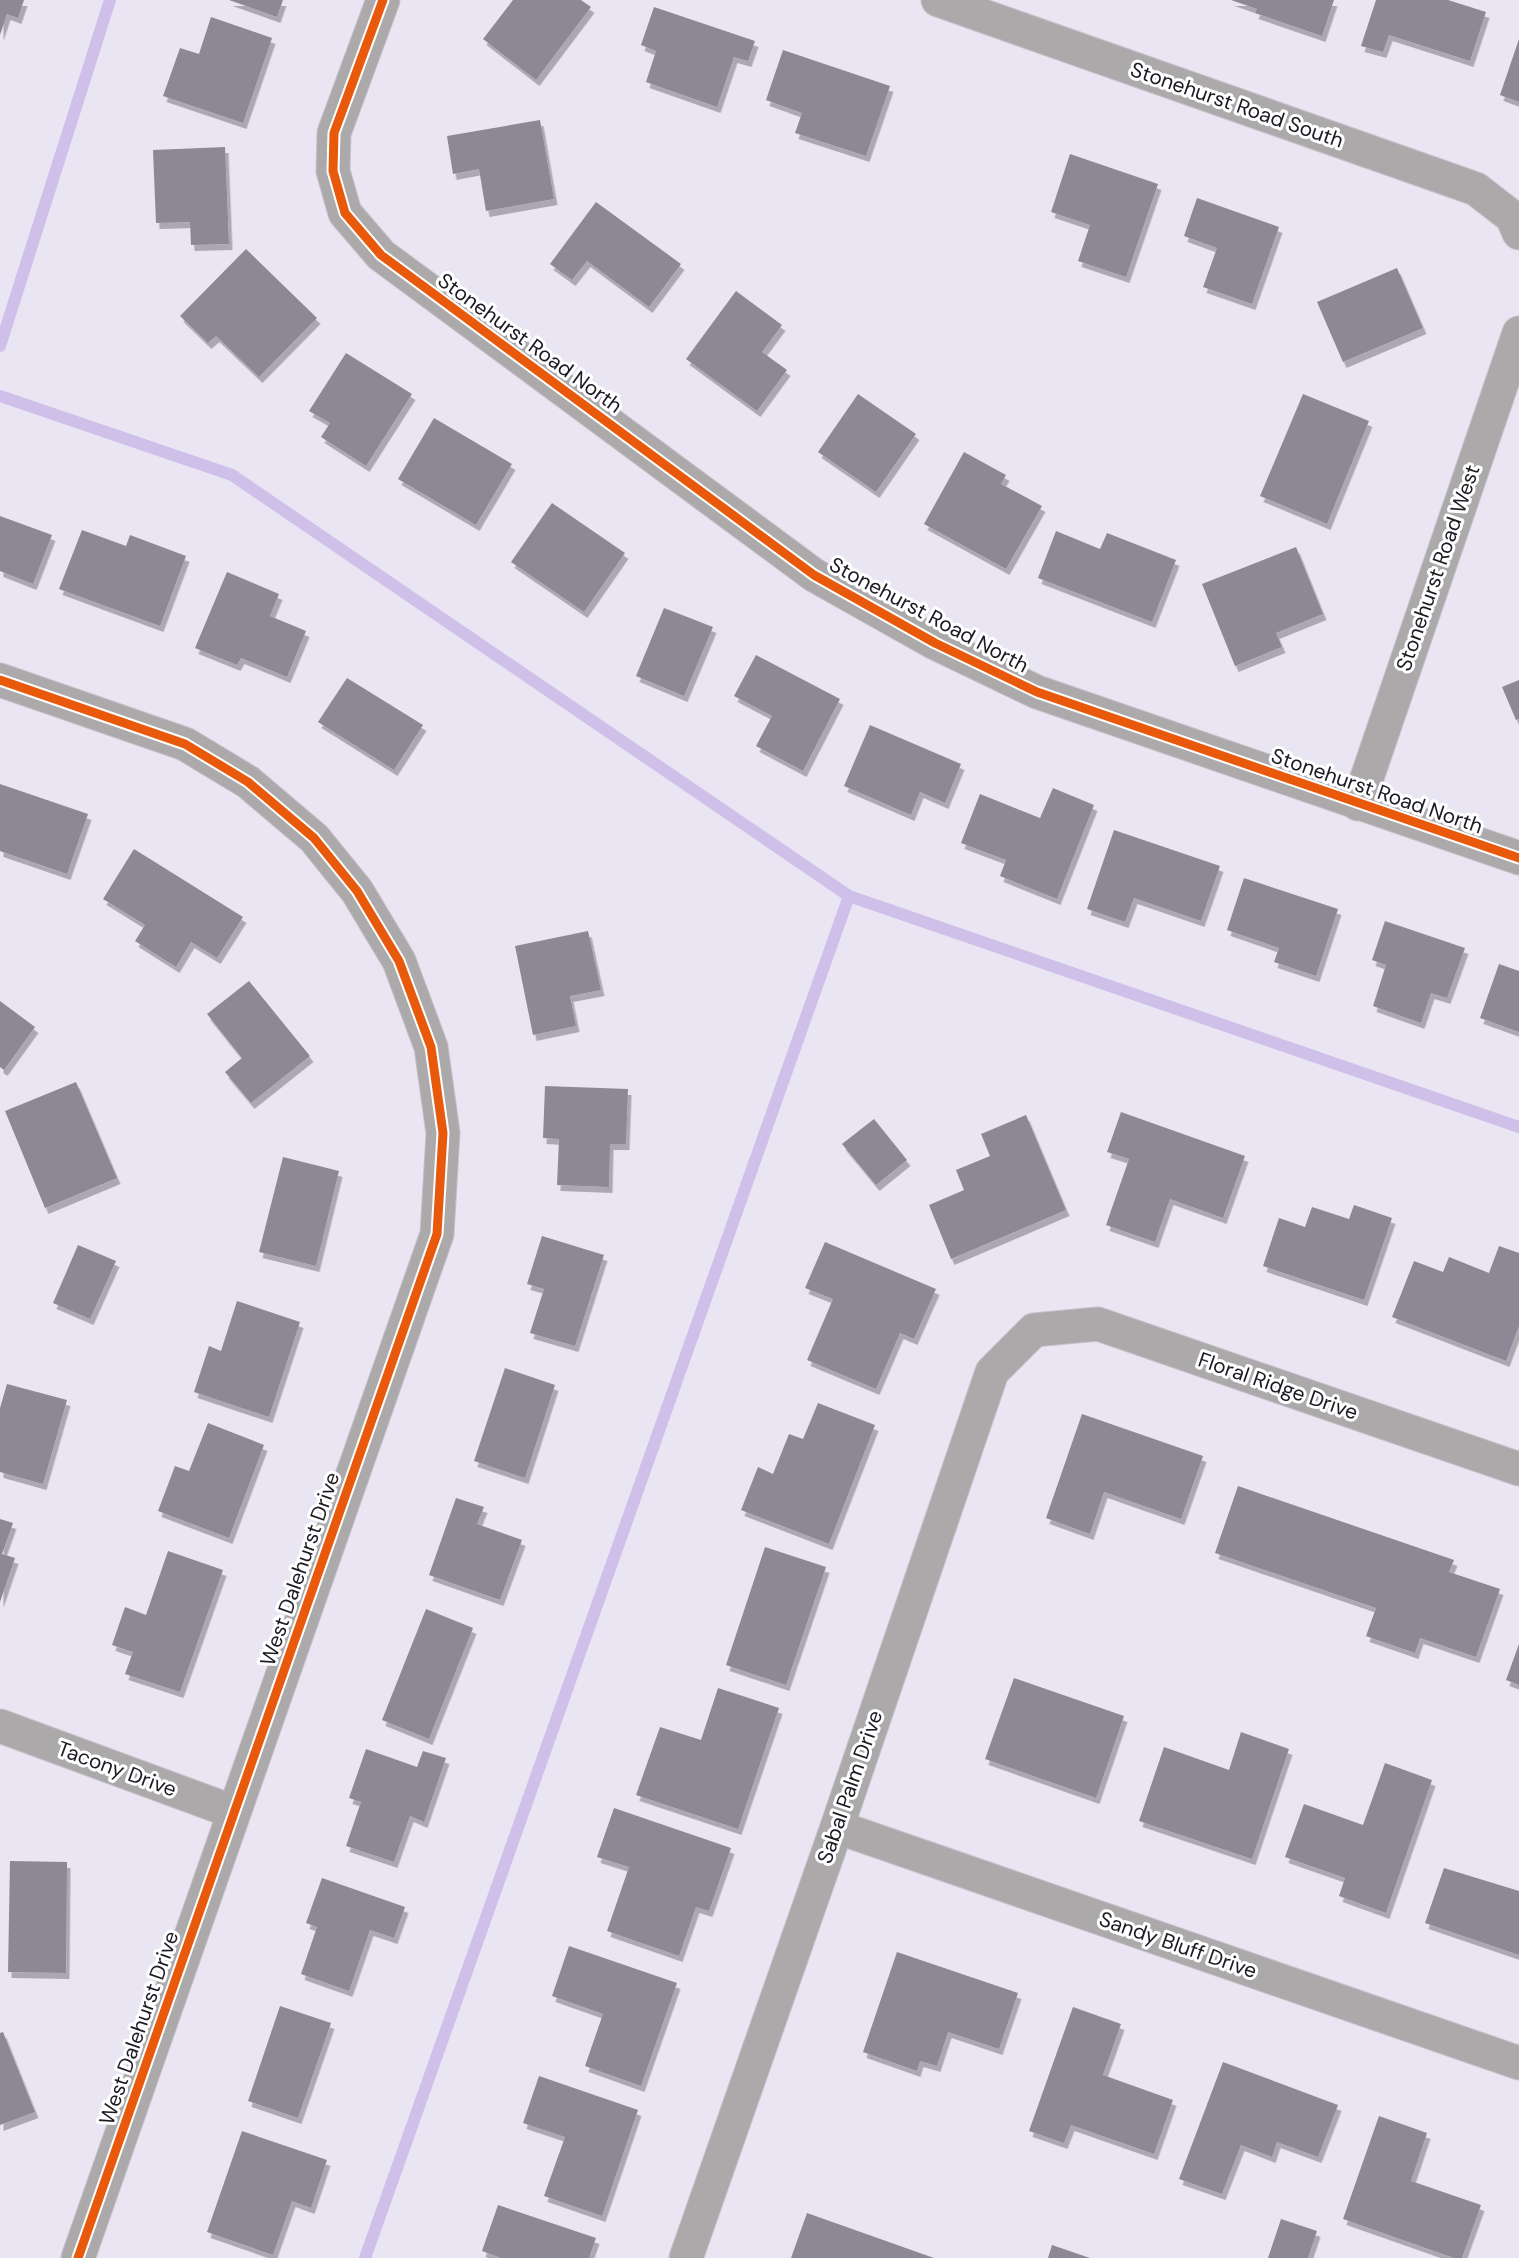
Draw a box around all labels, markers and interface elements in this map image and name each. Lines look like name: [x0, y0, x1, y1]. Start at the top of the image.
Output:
street label: Stonehurst Road South: [1127, 55, 1347, 155]
street label: Stonehurst Road North: [432, 266, 628, 420]
street label: Stonehurst Road West: [1390, 461, 1486, 675]
street label: Stonehurst Road North: [824, 551, 1034, 679]
street label: Stonehurst Road North: [1268, 742, 1486, 840]
street label: Floral Ridge Drive: [1194, 1346, 1362, 1426]
street label: West Dalehurst Drive: [254, 1468, 346, 1670]
street label: Sabal Palm Drive: [811, 1707, 889, 1867]
street label: Tacony Drive: [54, 1734, 181, 1804]
street label: Sandy Bluff Drive: [1095, 1905, 1261, 1985]
street label: West Dalehurst Drive: [93, 1927, 185, 2129]

